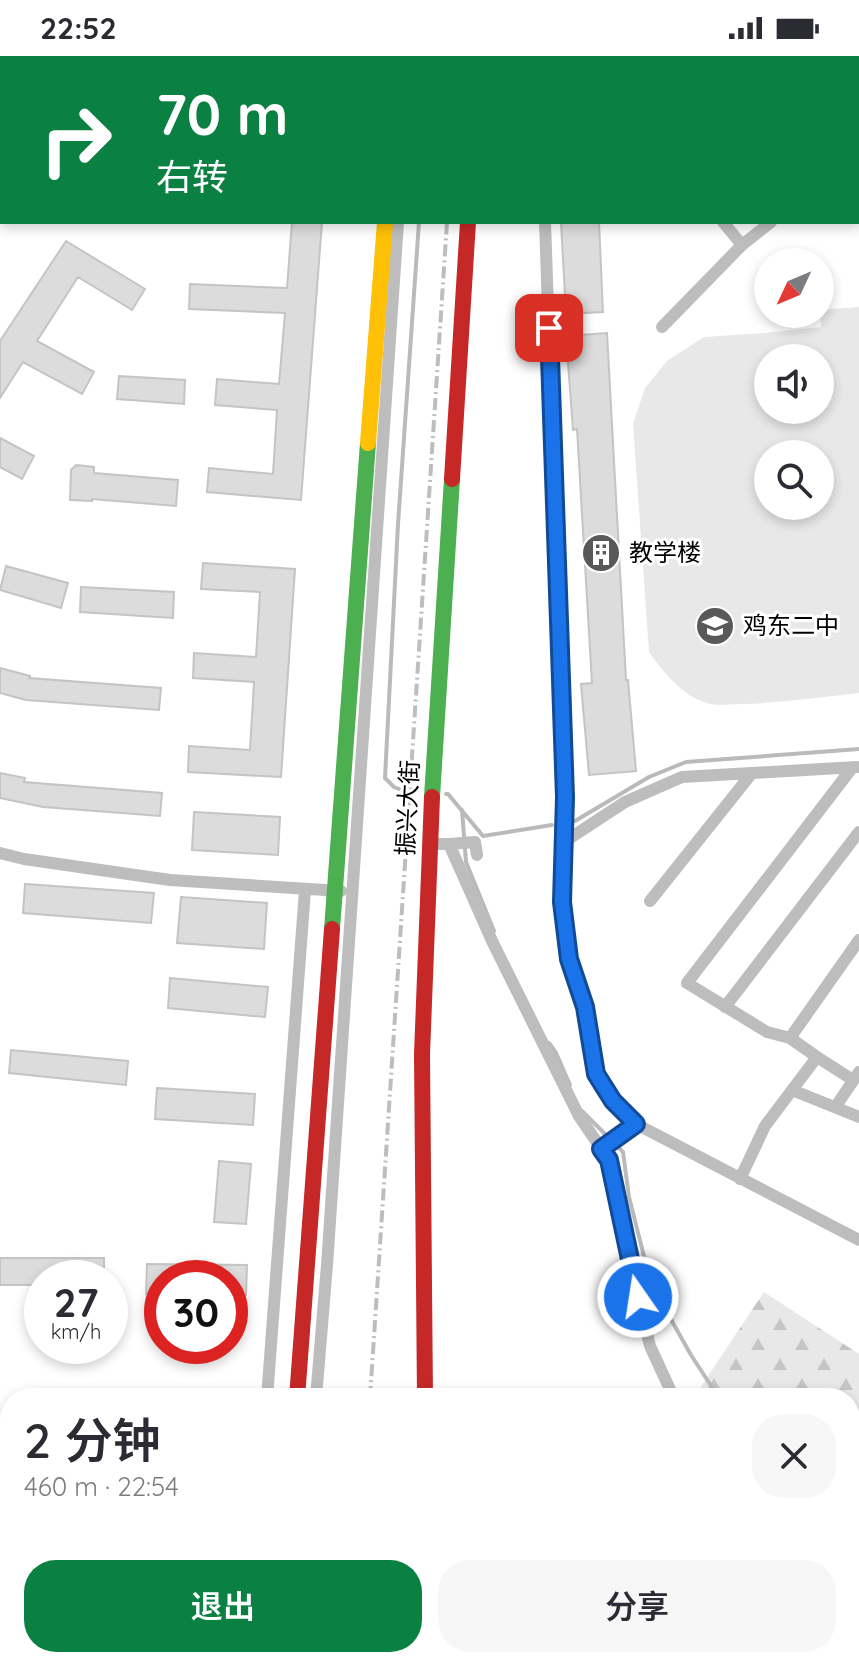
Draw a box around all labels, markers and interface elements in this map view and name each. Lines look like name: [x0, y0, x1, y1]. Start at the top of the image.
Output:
text: 22:52: [40, 9, 117, 47]
text: 70 m: [156, 79, 288, 149]
icon: right: [24, 88, 128, 192]
text: 右转: [156, 154, 228, 199]
north arrow: [754, 248, 834, 328]
map controls: [754, 248, 834, 520]
pin: [515, 294, 583, 362]
icon: arrive: [527, 306, 571, 350]
button: sound: [754, 344, 834, 424]
button: search: [754, 440, 834, 520]
building icon: 教学楼: [580, 532, 622, 574]
place label: 教学楼: [629, 537, 701, 567]
school or university icon: 鸡东二中: [694, 605, 736, 647]
place label: 鸡东二中: [743, 610, 839, 640]
street label: 振兴大街: [390, 759, 424, 857]
position arrow: [596, 1255, 680, 1339]
speed limit sign: 30: [144, 1260, 248, 1364]
text: 27: [54, 1277, 98, 1327]
text: km/h: [51, 1319, 101, 1344]
text: 2 分钟: [24, 1410, 160, 1470]
button: close: [752, 1414, 836, 1498]
text: 460 m · 22:54: [24, 1470, 179, 1503]
button: 退出: [24, 1560, 422, 1652]
button: 分享: [438, 1560, 836, 1652]

